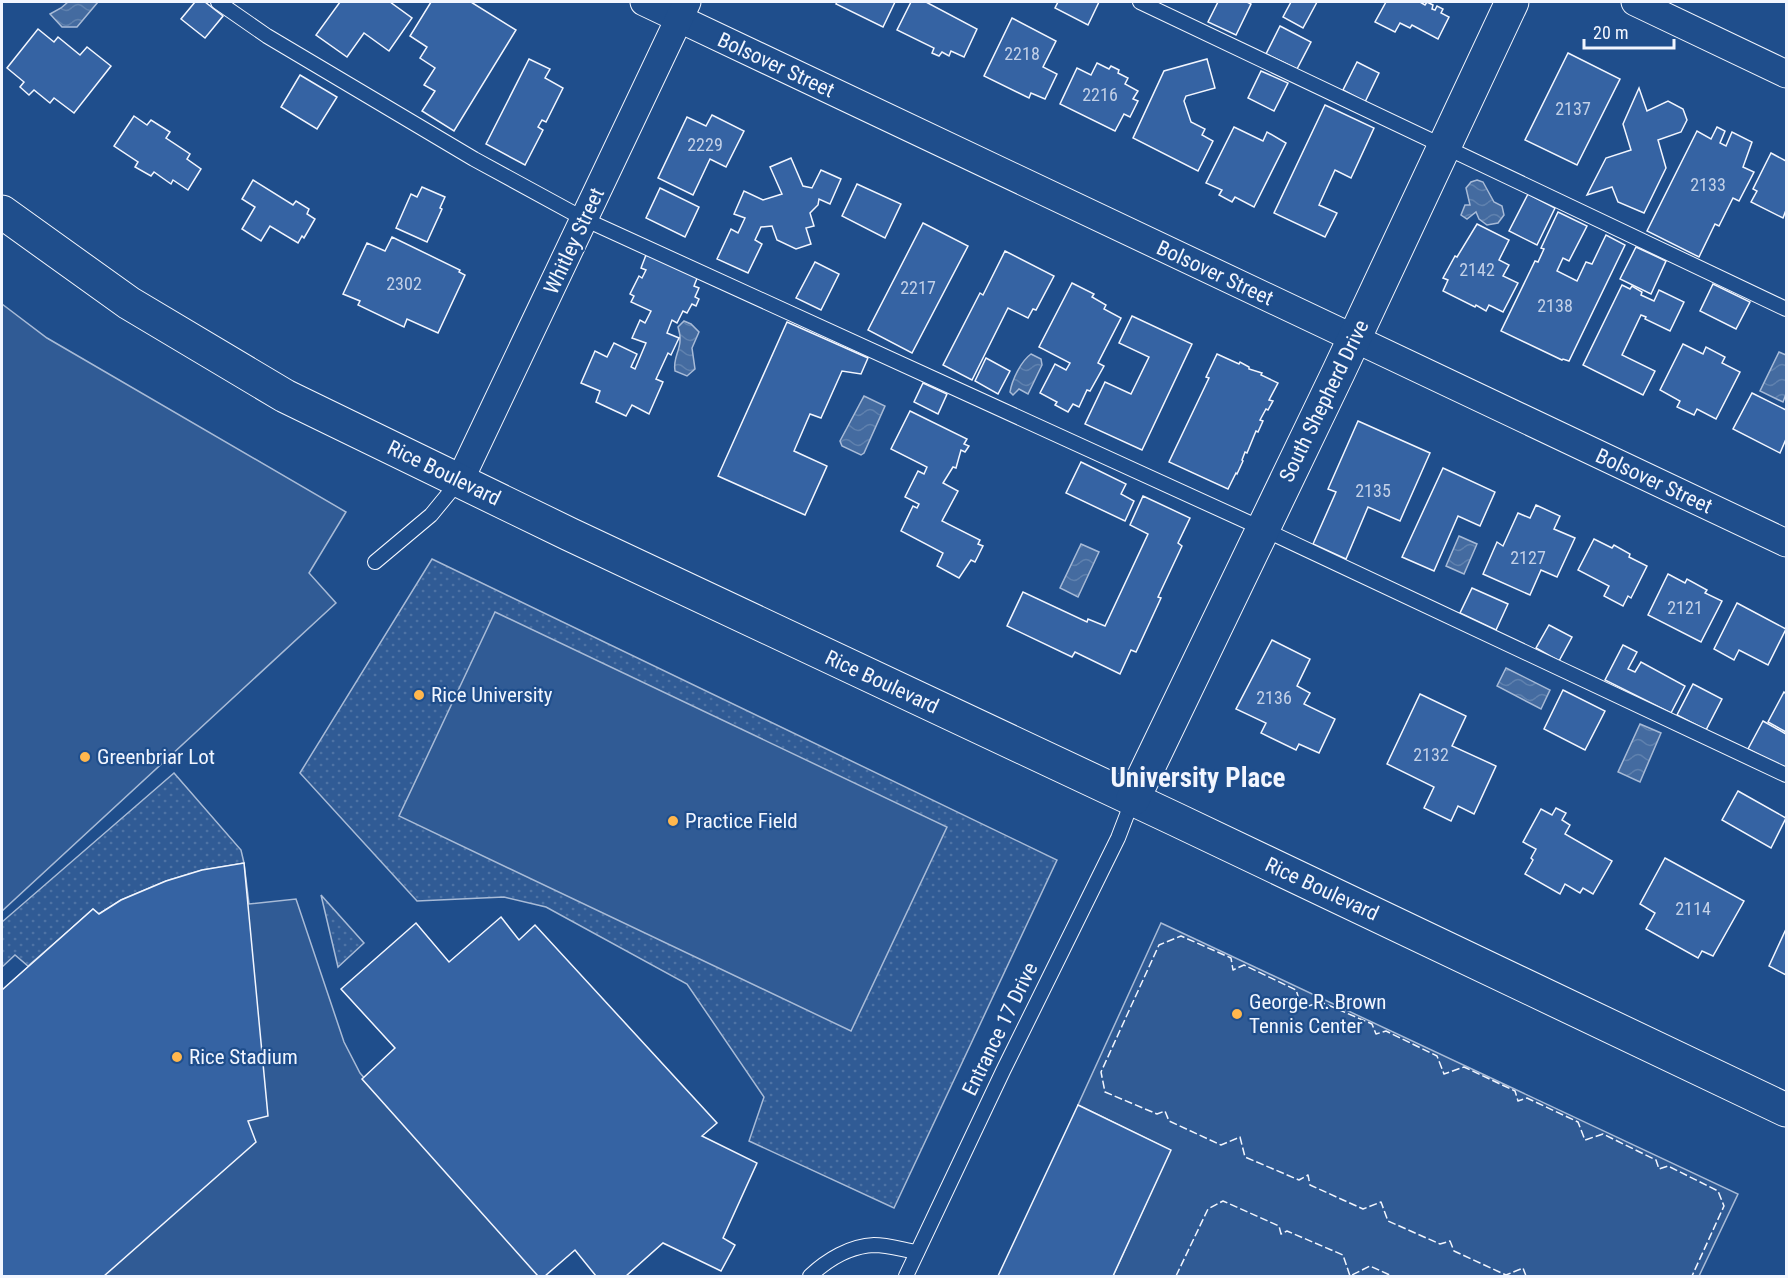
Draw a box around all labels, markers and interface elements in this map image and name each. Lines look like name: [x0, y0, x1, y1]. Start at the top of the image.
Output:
scale bar: [1584, 12, 1674, 50]
text: 20 m: [1593, 22, 1628, 43]
street label: Bolsover Street: [714, 28, 838, 102]
house number: 2218: [1004, 43, 1040, 64]
house number: 2216: [1082, 84, 1118, 105]
house number: 2137: [1555, 98, 1591, 119]
house number: 2229: [687, 134, 723, 155]
house number: 2133: [1690, 174, 1726, 195]
street label: Whitley Street: [539, 184, 609, 298]
street label: Bolsover Street: [1153, 236, 1277, 310]
house number: 2142: [1459, 259, 1495, 280]
house number: 2302: [386, 273, 422, 294]
house number: 2217: [900, 277, 936, 298]
house number: 2138: [1537, 295, 1573, 316]
street label: South Shepherd Drive: [1274, 316, 1374, 486]
street label: Rice Boulevard: [384, 435, 504, 511]
street label: Bolsover Street: [1592, 444, 1716, 518]
house number: 2135: [1355, 480, 1391, 501]
house number: 2127: [1510, 547, 1546, 568]
house number: 2121: [1667, 597, 1703, 618]
street label: Rice Boulevard: [821, 645, 943, 719]
place label: Rice University: [431, 683, 553, 707]
house number: 2136: [1256, 687, 1292, 708]
marker: Rice University: [412, 688, 426, 702]
house number: 2132: [1413, 744, 1449, 765]
place label: Greenbriar Lot: [97, 745, 215, 769]
marker: Greenbriar Lot: [78, 750, 92, 764]
district label: University Place: [1110, 762, 1286, 794]
place label: Practice Field: [685, 809, 798, 833]
marker: Practice Field: [666, 814, 680, 828]
street label: Rice Boulevard: [1261, 852, 1383, 926]
house number: 2114: [1675, 898, 1711, 919]
street label: Entrance 17 Drive: [957, 959, 1043, 1099]
place label: George R. Brown Tennis Center: [1249, 990, 1387, 1038]
marker: George R. Brown Tennis Center: [1230, 1007, 1244, 1021]
place label: Rice Stadium: [189, 1045, 298, 1069]
marker: Rice Stadium: [170, 1050, 184, 1064]

